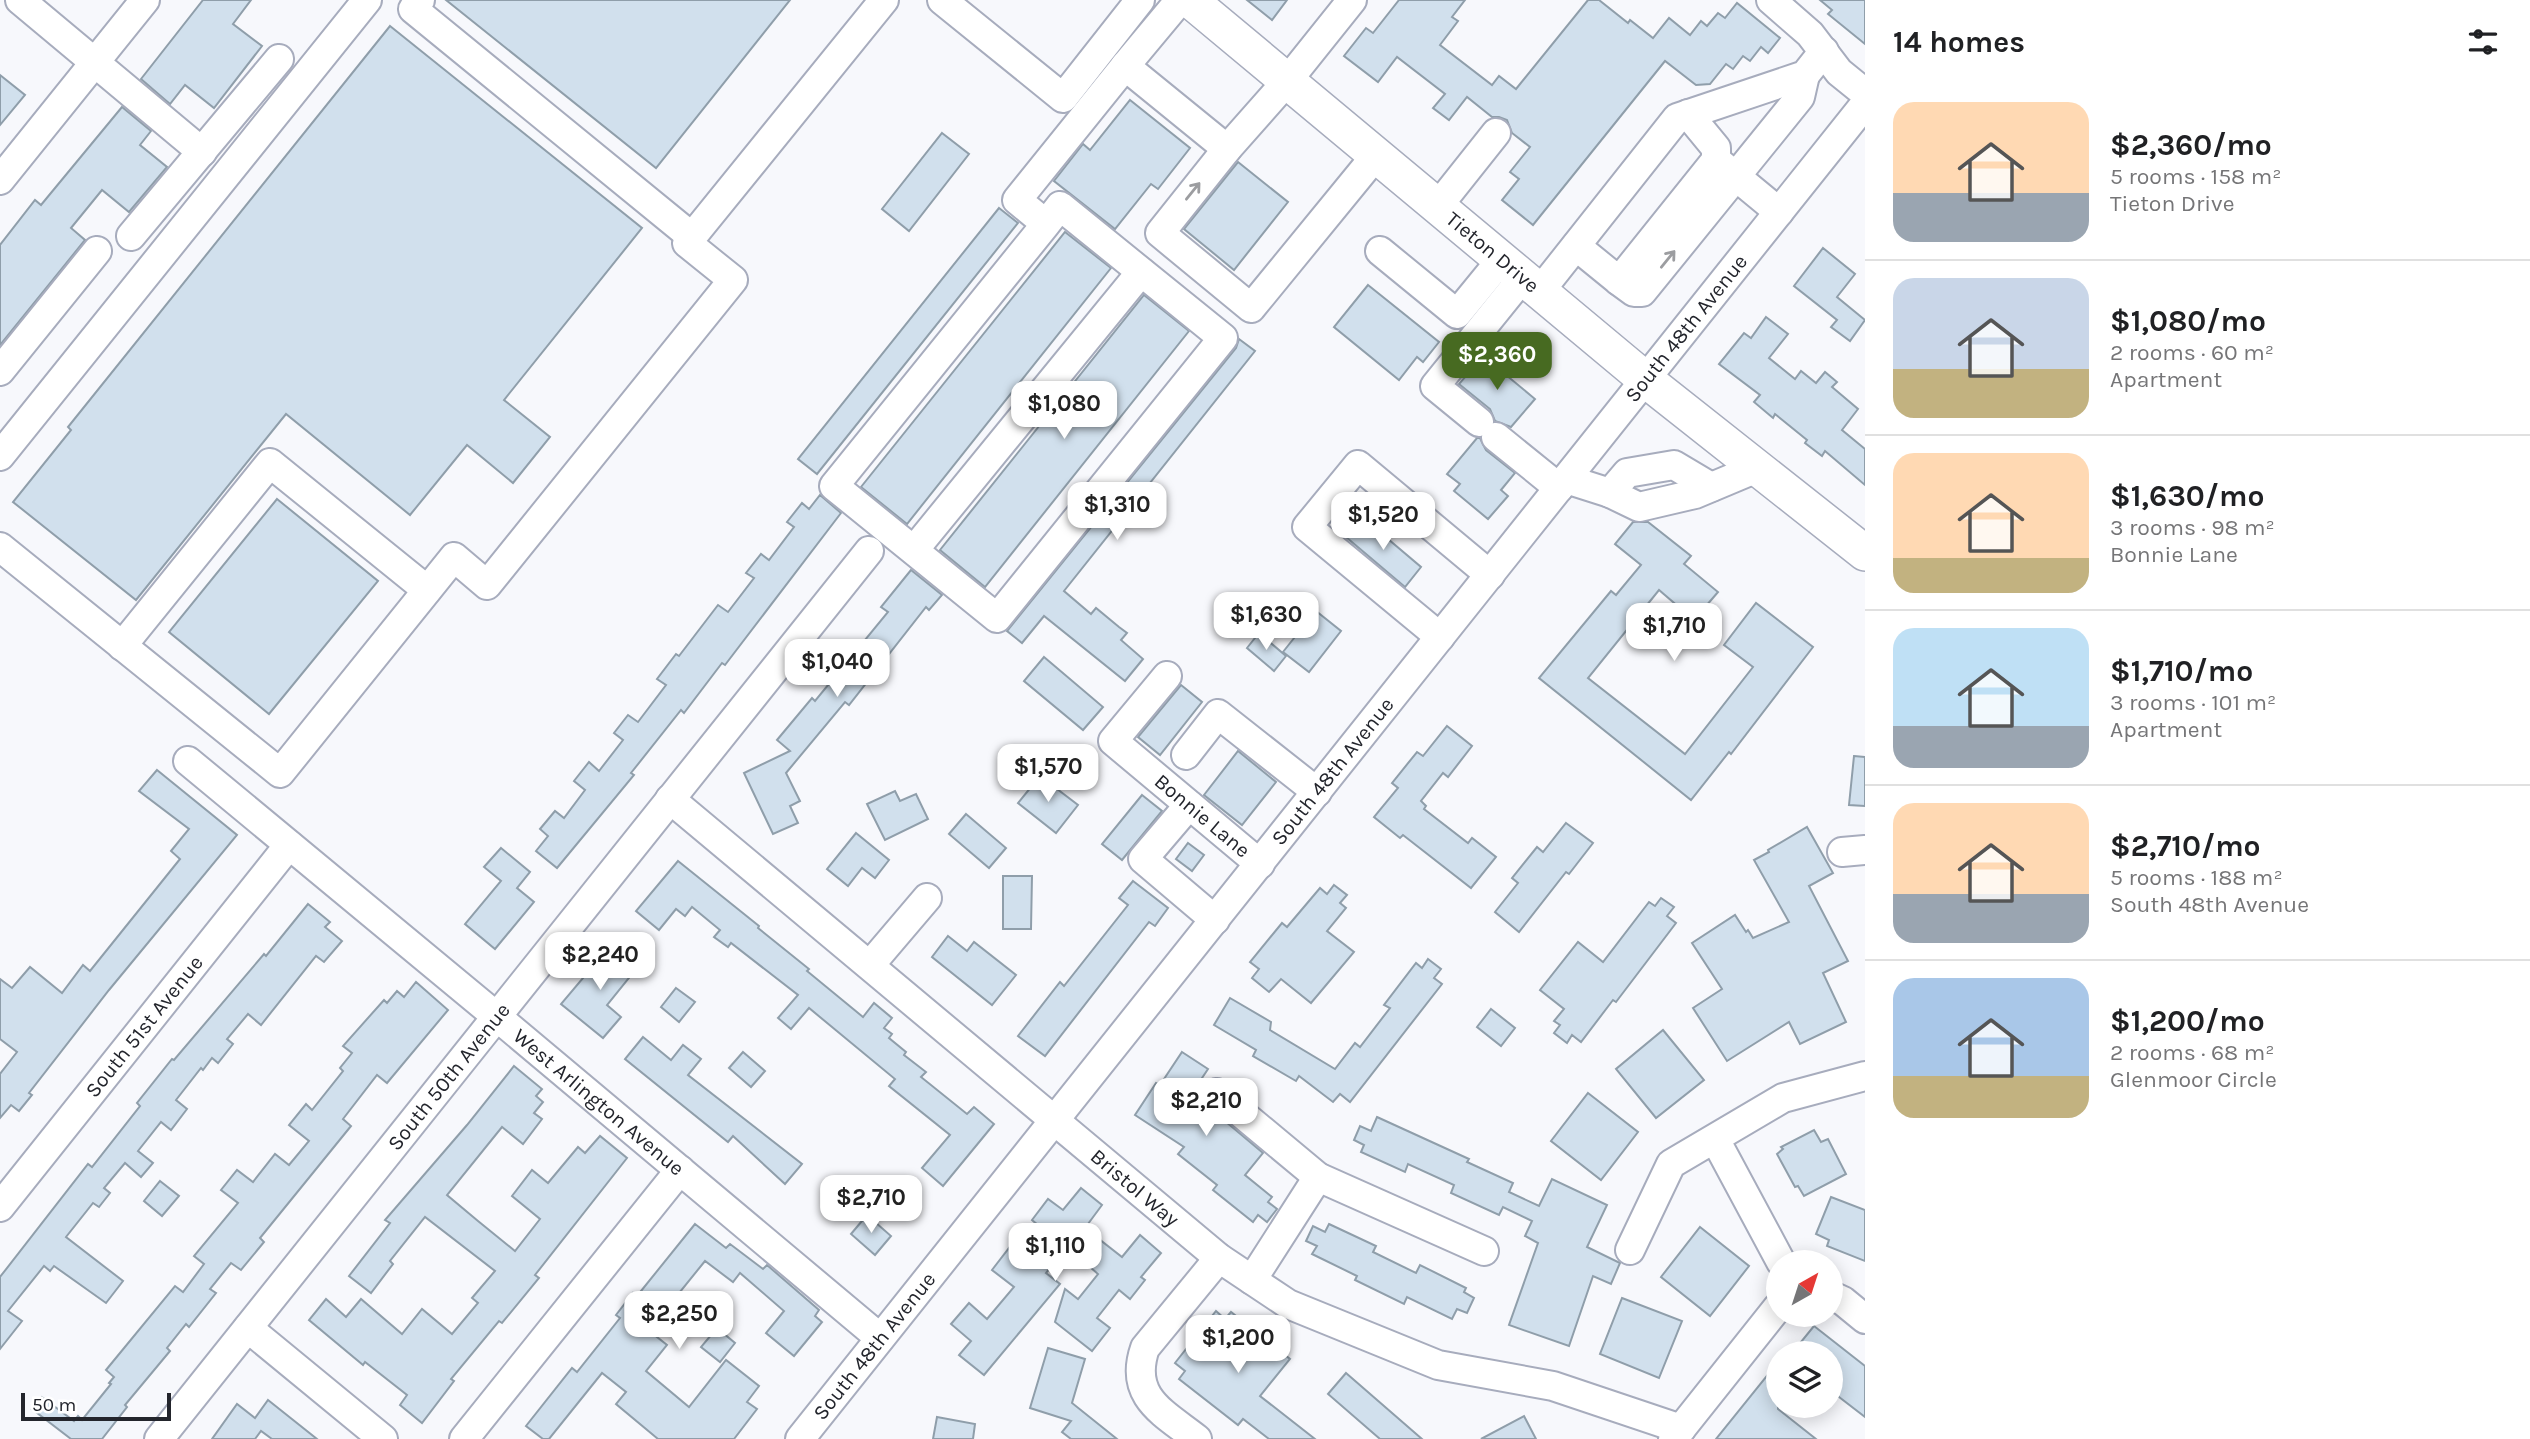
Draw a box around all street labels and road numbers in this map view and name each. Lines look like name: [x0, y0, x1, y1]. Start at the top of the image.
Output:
street label: Tieton Drive: [1441, 207, 1544, 298]
street label: South 48th Avenue: [1620, 250, 1752, 407]
street label: South 48th Avenue: [1266, 693, 1399, 850]
street label: Bonnie Lane: [1150, 769, 1255, 862]
street label: South 51st Avenue: [80, 951, 208, 1102]
street label: South 50th Avenue: [383, 998, 515, 1155]
street label: West Arlington Avenue: [509, 1024, 689, 1181]
street label: Bristol Way: [1086, 1144, 1184, 1232]
street label: South 48th Avenue: [808, 1267, 940, 1425]

